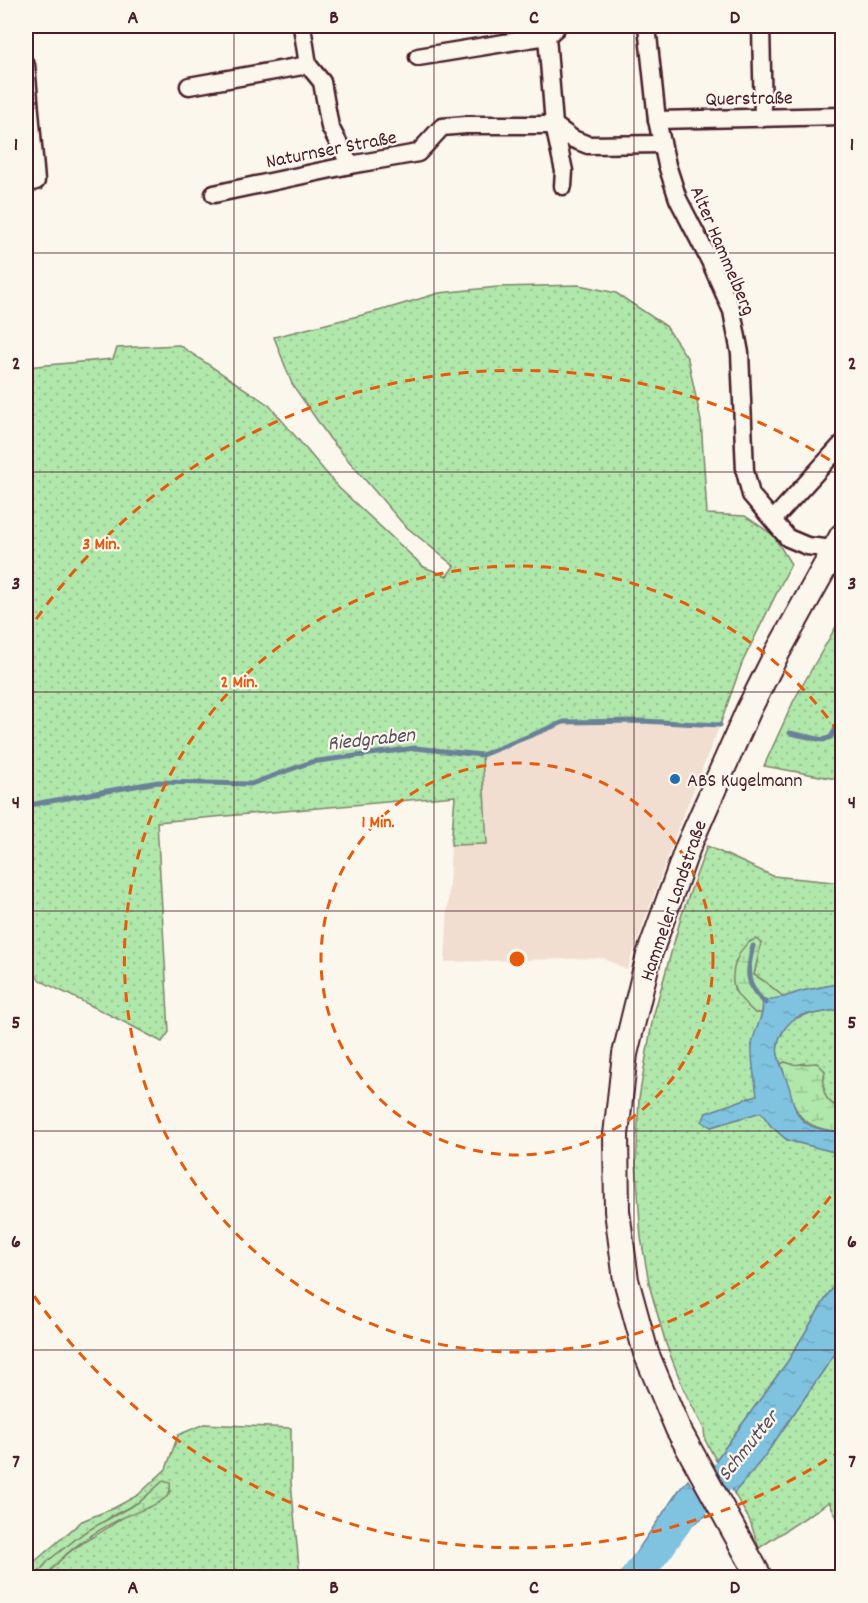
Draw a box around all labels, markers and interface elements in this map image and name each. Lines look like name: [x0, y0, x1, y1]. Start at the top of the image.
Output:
text: A: [128, 5, 139, 33]
text: B: [329, 5, 339, 33]
text: C: [529, 5, 539, 33]
text: D: [730, 5, 741, 33]
street label: Querstraße: [705, 85, 793, 115]
street label: Naturnser Straße: [264, 125, 399, 177]
text: 1: [14, 132, 18, 160]
text: 1: [850, 132, 854, 160]
street label: Alter Hammelberg: [681, 182, 761, 320]
text: 2: [12, 351, 20, 379]
text: 2: [848, 351, 856, 379]
text: 3 Min.: [82, 533, 120, 558]
text: 3: [12, 571, 20, 599]
text: 3: [848, 571, 856, 599]
text: 2 Min.: [220, 671, 258, 696]
water label: Riedgraben: [326, 721, 418, 761]
place label: ABS Kugelmann: [687, 768, 803, 796]
marker: ABS Kugelmann: [668, 772, 682, 786]
text: 4: [12, 790, 20, 818]
text: 4: [848, 790, 856, 818]
text: 1 Min.: [361, 811, 395, 836]
street label: Hammeler Landstraße: [634, 817, 716, 985]
centre of rings: [507, 949, 527, 969]
text: 5: [11, 1010, 21, 1038]
text: 5: [847, 1010, 857, 1038]
text: 6: [11, 1229, 21, 1257]
text: 6: [847, 1229, 857, 1257]
water label: Schmutter: [711, 1403, 789, 1489]
text: 7: [12, 1449, 20, 1477]
text: 7: [848, 1449, 856, 1477]
text: A: [128, 1575, 139, 1603]
text: B: [329, 1575, 339, 1603]
text: C: [529, 1575, 539, 1603]
text: D: [730, 1575, 741, 1603]

